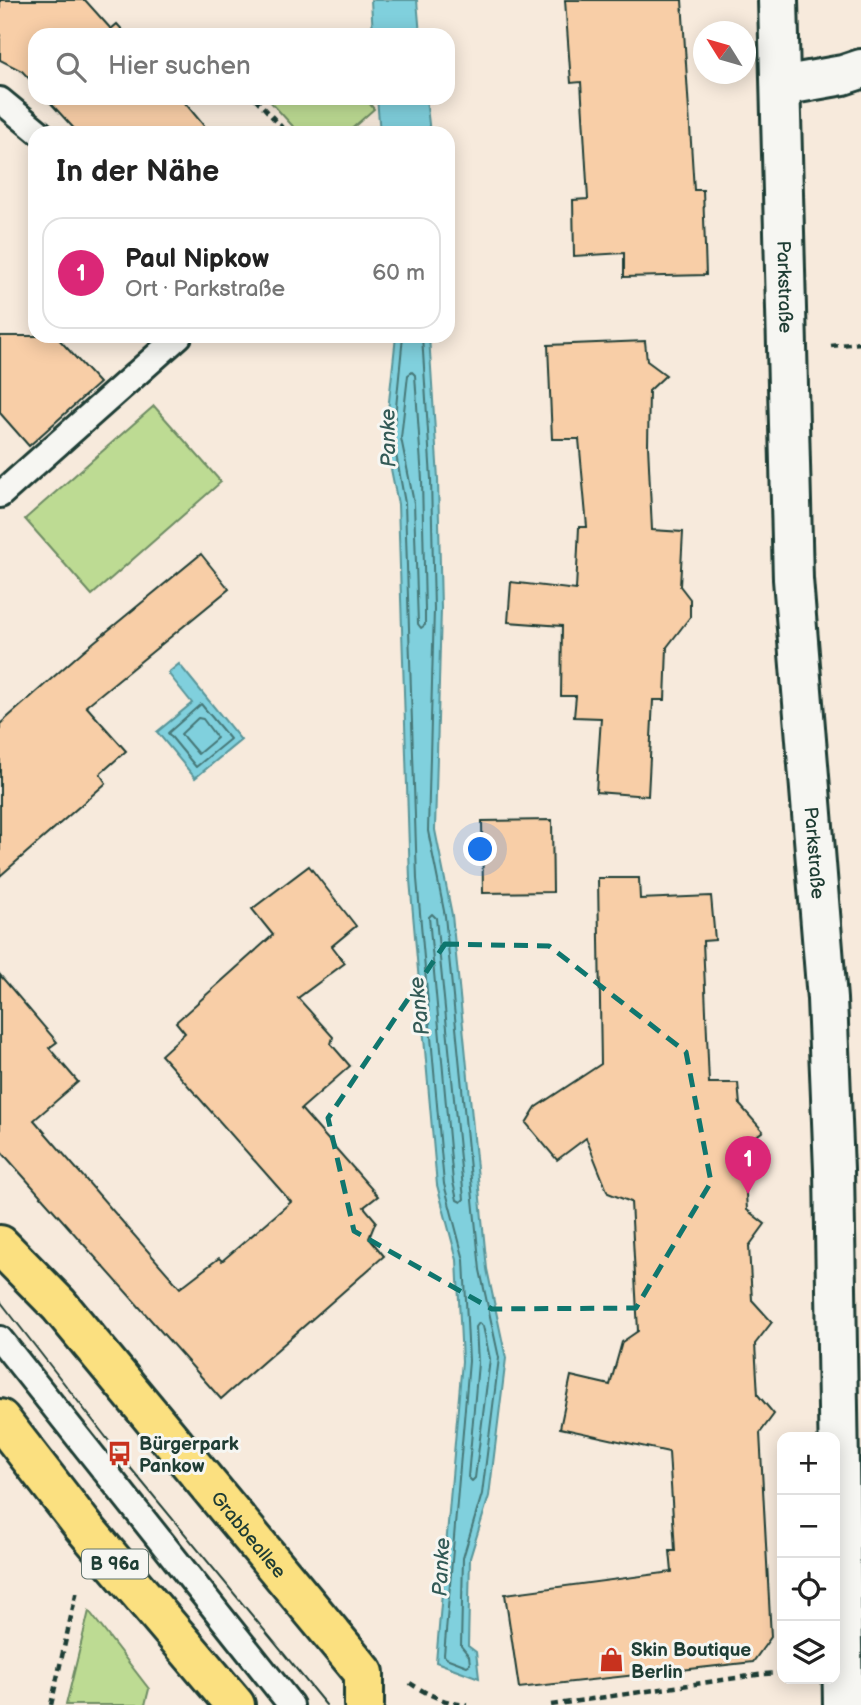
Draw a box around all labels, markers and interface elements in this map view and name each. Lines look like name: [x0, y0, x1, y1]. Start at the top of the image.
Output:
north arrow: [693, 21, 756, 84]
search box: [28, 28, 455, 105]
icon: search: [52, 48, 90, 86]
text: Hier suchen: [108, 51, 251, 82]
text: In der Nähe: [56, 154, 219, 190]
street label: Parkstraße: [771, 240, 797, 333]
text: Paul Nipkow: [125, 244, 269, 275]
text: 1: [76, 259, 86, 287]
text: 60 m: [372, 259, 425, 287]
text: Ort · Parkstraße: [125, 275, 285, 303]
water label: Panke: [375, 408, 402, 468]
street label: Parkstraße: [798, 806, 829, 900]
your location: [463, 832, 497, 866]
water label: Panke: [404, 975, 435, 1037]
pin: 1: [725, 1136, 771, 1194]
map controls: [777, 1432, 840, 1684]
button: +: [777, 1432, 840, 1495]
place label: Bürgerpark Pankow: [139, 1433, 239, 1478]
bus stop icon: Bürgerpark Pankow: [105, 1440, 133, 1468]
street label: Grabbeallee: [205, 1487, 291, 1583]
button: −: [777, 1495, 840, 1558]
water label: Panke: [427, 1537, 456, 1597]
road number: B 96a: [82, 1549, 148, 1578]
button: locate: [777, 1558, 840, 1621]
button: layers: [777, 1621, 840, 1684]
place label: Skin Boutique Berlin: [631, 1639, 751, 1684]
shop icon: Skin Boutique Berlin: [597, 1646, 625, 1674]

